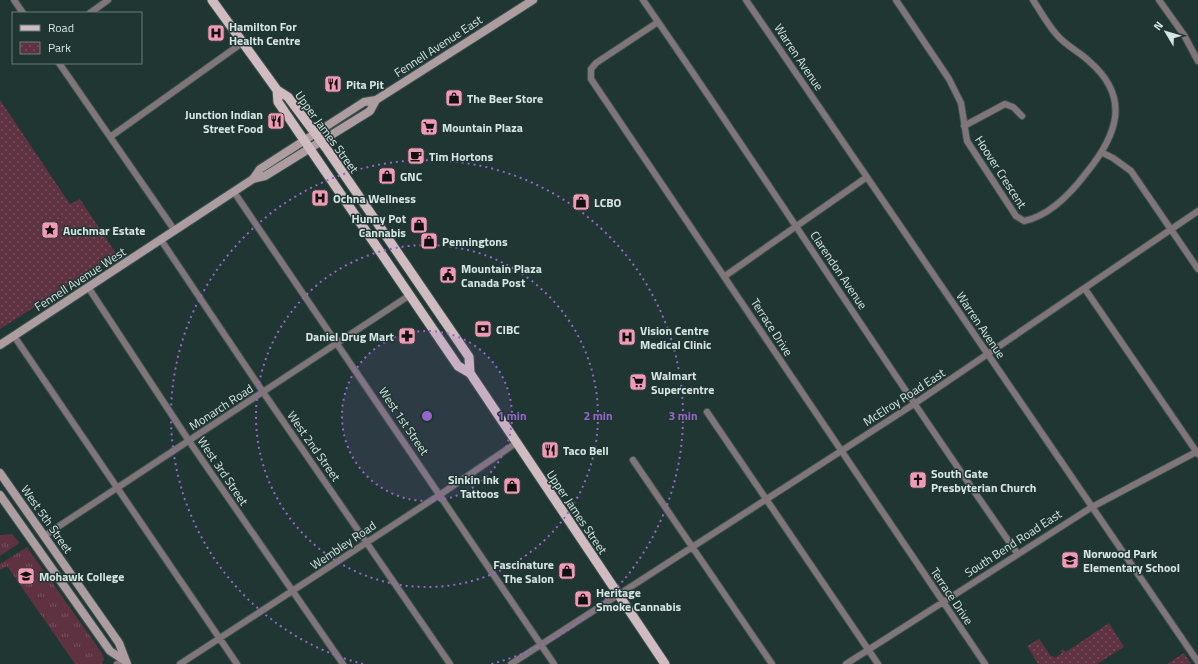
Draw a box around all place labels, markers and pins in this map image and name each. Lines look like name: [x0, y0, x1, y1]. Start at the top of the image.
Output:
place label: Hamilton For Health Centre: [229, 17, 300, 50]
hospital icon: Hamilton For Health Centre: [206, 23, 226, 43]
restaurant icon: Pita Pit: [323, 74, 343, 94]
place label: Pita Pit: [346, 75, 384, 94]
shop icon: The Beer Store: [444, 88, 464, 108]
place label: The Beer Store: [467, 89, 543, 108]
place label: Junction Indian Street Food: [185, 105, 263, 138]
restaurant icon: Junction Indian Street Food: [266, 111, 286, 131]
supermarket icon: Mountain Plaza: [419, 117, 439, 137]
place label: Mountain Plaza: [442, 118, 523, 137]
cafe icon: Tim Hortons: [406, 146, 426, 166]
place label: Tim Hortons: [429, 147, 493, 166]
shop icon: GNC: [377, 166, 397, 186]
place label: GNC: [400, 167, 423, 186]
hospital icon: Ochna Wellness: [310, 188, 330, 208]
place label: Ochna Wellness: [333, 189, 416, 208]
shop icon: LCBO: [571, 192, 591, 212]
place label: LCBO: [594, 193, 621, 212]
place label: Hunny Pot Cannabis: [352, 209, 407, 242]
shop icon: Hunny Pot Cannabis: [409, 215, 429, 235]
place icon: Auchmar Estate: [40, 220, 60, 240]
place label: Auchmar Estate: [63, 221, 145, 240]
shop icon: Penningtons: [419, 231, 439, 251]
place label: Penningtons: [442, 232, 508, 251]
place label: Mountain Plaza Canada Post: [461, 259, 542, 292]
public building icon: Mountain Plaza Canada Post: [438, 265, 458, 285]
bank icon: CIBC: [473, 319, 493, 339]
place label: CIBC: [496, 320, 520, 339]
place label: Vision Centre Medical Clinic: [640, 321, 711, 354]
pharmacy icon: Daniel Drug Mart: [397, 326, 417, 346]
place label: Daniel Drug Mart: [305, 327, 395, 346]
hospital icon: Vision Centre Medical Clinic: [617, 327, 637, 347]
place label: Walmart Supercentre: [651, 366, 714, 399]
supermarket icon: Walmart Supercentre: [628, 372, 648, 392]
centre of rings: [420, 409, 434, 423]
restaurant icon: Taco Bell: [540, 440, 560, 460]
place label: Taco Bell: [563, 441, 609, 460]
place label: South Gate Presbyterian Church: [931, 464, 1036, 497]
place label: Sinkin Ink Tattoos: [448, 470, 500, 503]
church icon: South Gate Presbyterian Church: [908, 470, 928, 490]
shop icon: Sinkin Ink Tattoos: [502, 476, 522, 496]
place label: Norwood Park Elementary School: [1083, 544, 1180, 577]
school or university icon: Norwood Park Elementary School: [1060, 550, 1080, 570]
place label: Fascinature The Salon: [493, 555, 554, 588]
shop icon: Fascinature The Salon: [557, 561, 577, 581]
school or university icon: Mohawk College: [16, 566, 36, 586]
place label: Mohawk College: [39, 567, 124, 586]
place label: Heritage Smoke Cannabis: [596, 583, 681, 616]
shop icon: Heritage Smoke Cannabis: [573, 589, 593, 609]

